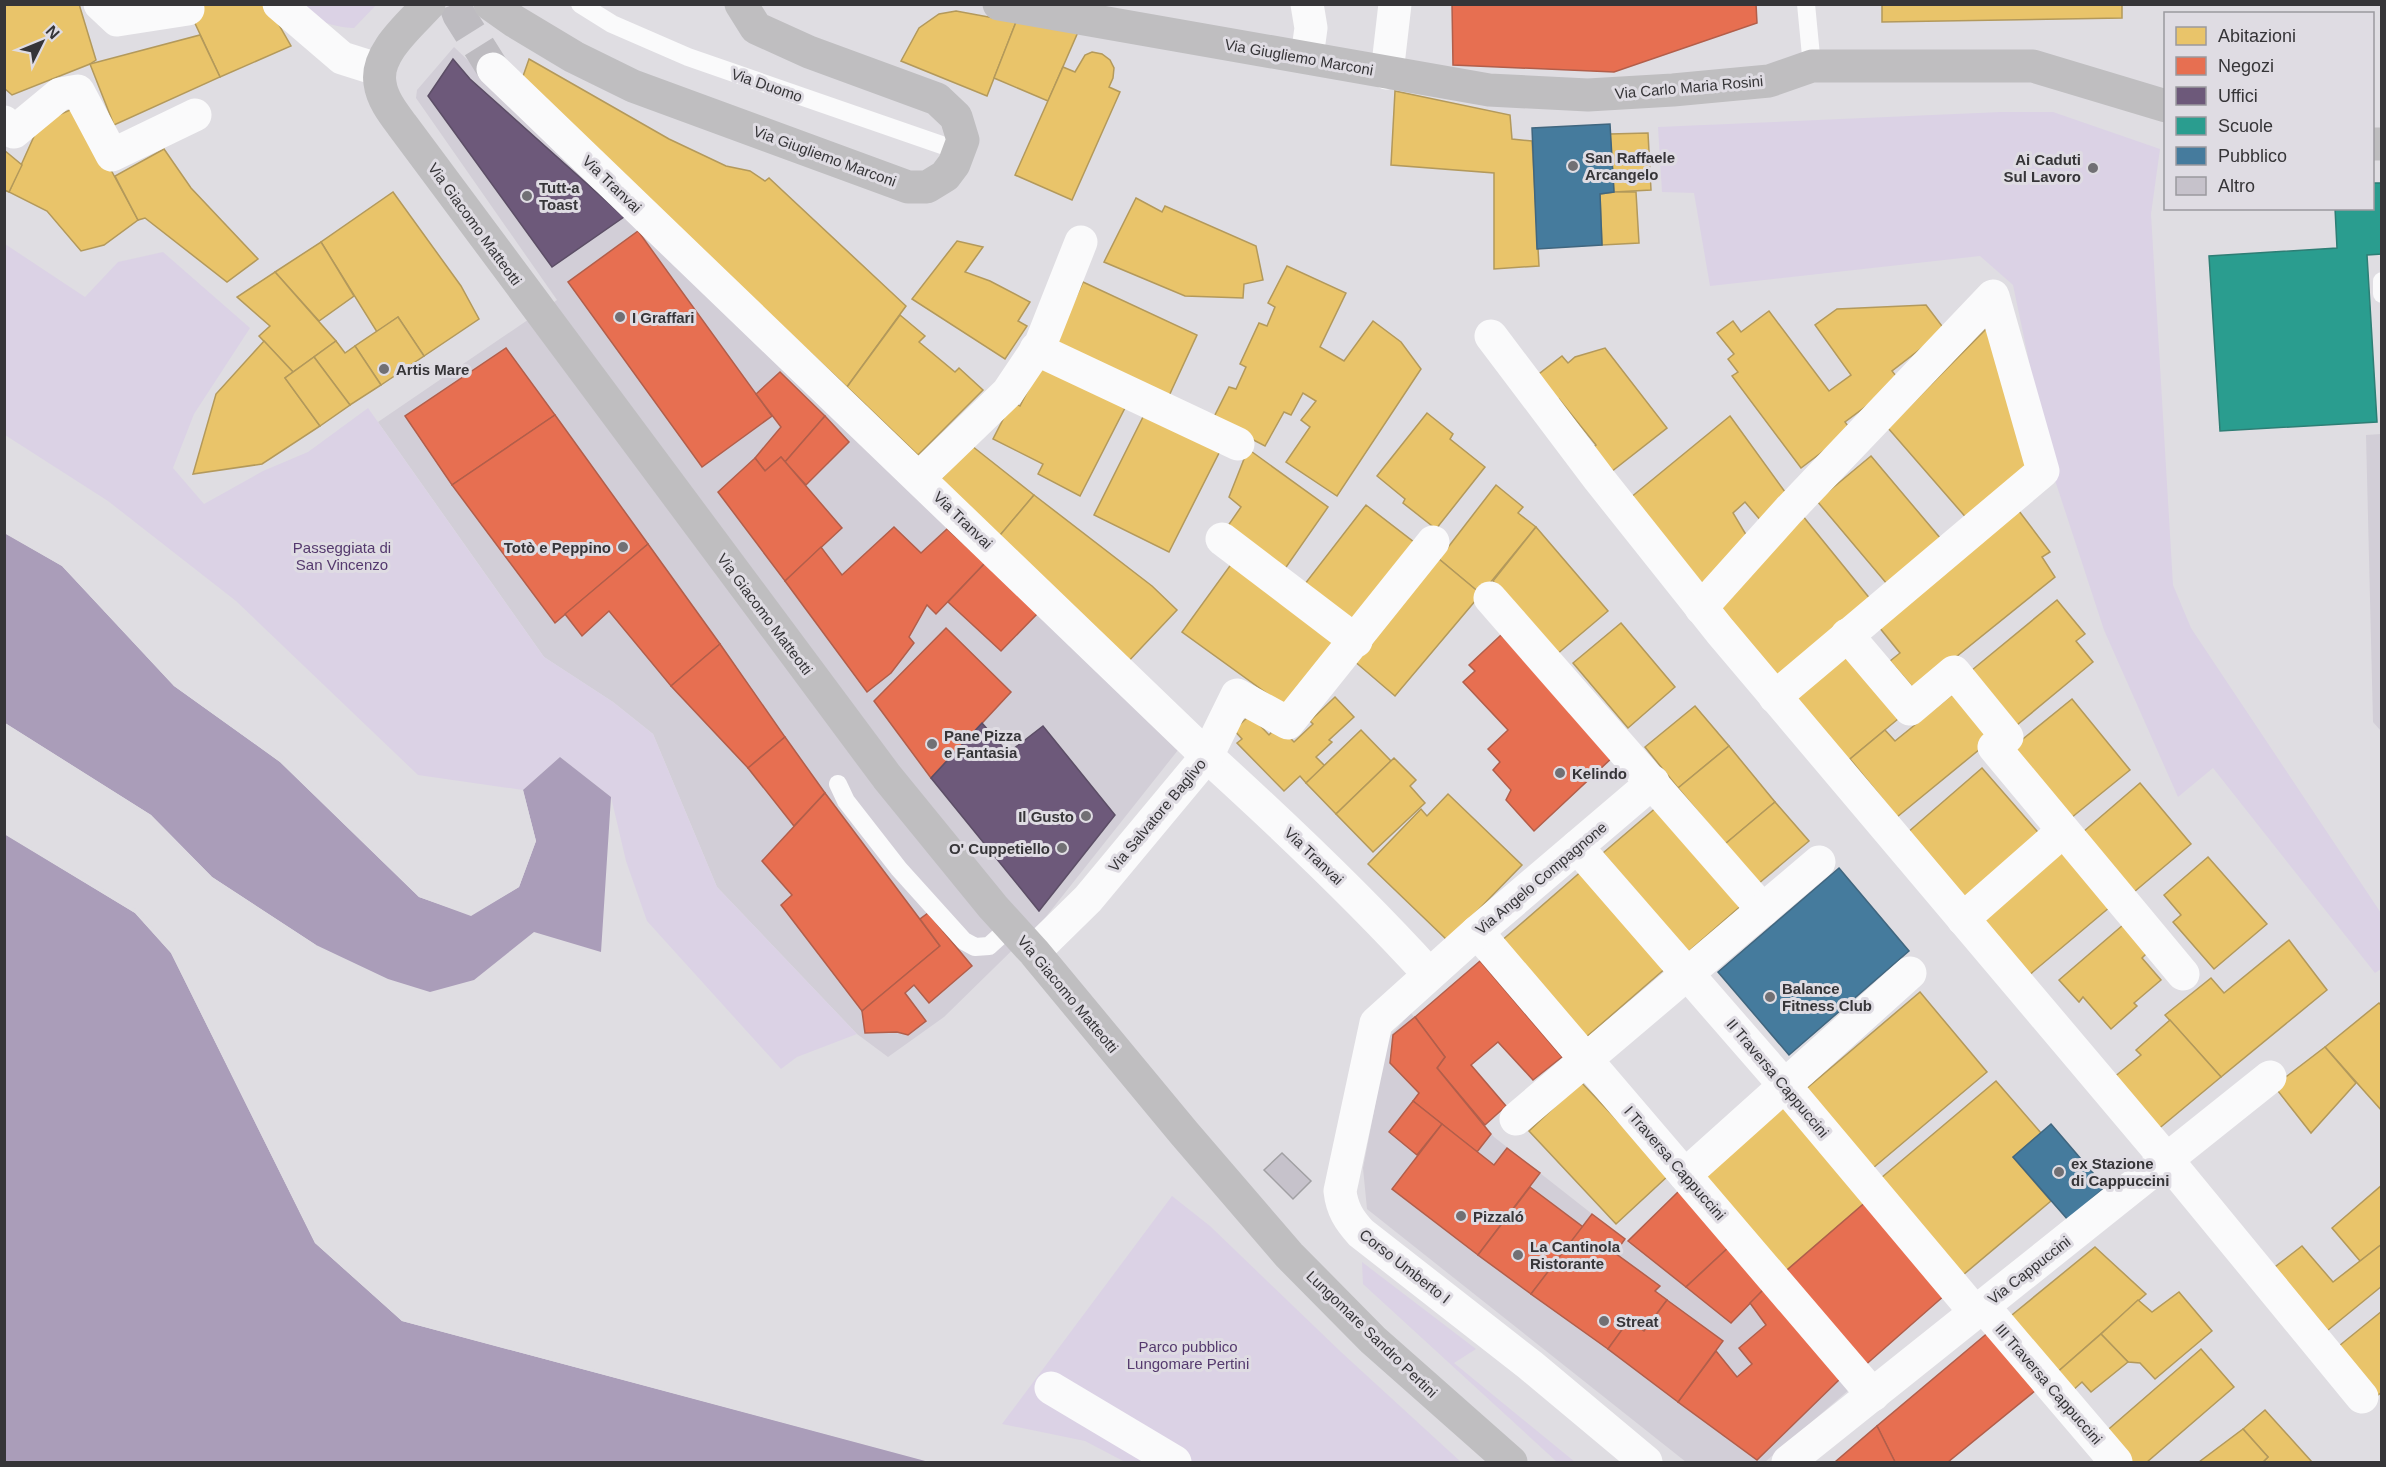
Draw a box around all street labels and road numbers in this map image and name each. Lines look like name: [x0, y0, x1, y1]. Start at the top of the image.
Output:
street label: Via Giugliemo Marconi: [1223, 36, 1375, 78]
street label: Via Duomo: [729, 65, 805, 105]
street label: Via Carlo Maria Rosini: [1614, 72, 1764, 102]
street label: Via Giugliemo Marconi: [751, 122, 899, 190]
street label: Via Tranvai: [579, 152, 645, 216]
street label: Via Giacomo Matteotti: [425, 159, 525, 289]
street label: Via Tranvai: [930, 488, 996, 552]
street label: Via Giacomo Matteotti: [714, 550, 816, 678]
street label: Via Salvatore Baglivo: [1105, 755, 1209, 875]
street label: Via Angelo Compagnone: [1472, 818, 1610, 938]
street label: Via Tranvai: [1281, 824, 1347, 888]
street label: Via Giacomo Matteotti: [1014, 932, 1122, 1056]
street label: II Traversa Cappuccini: [1724, 1015, 1832, 1141]
street label: I Traversa Cappuccini: [1621, 1103, 1729, 1223]
street label: Corso Umberto I: [1356, 1225, 1454, 1307]
street label: Via Cappuccini: [1984, 1233, 2074, 1307]
street label: Lungomare Sandro Pertini: [1303, 1267, 1441, 1401]
street label: III Traversa Cappuccini: [1992, 1321, 2106, 1447]

